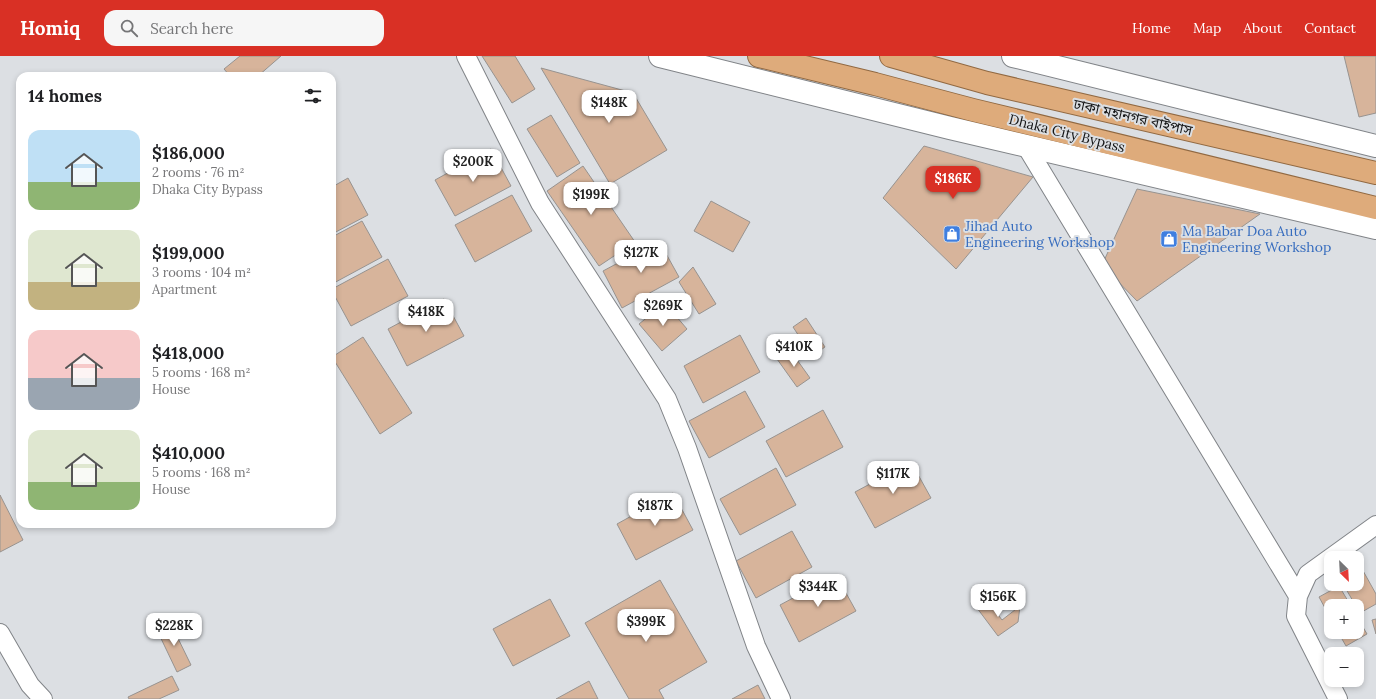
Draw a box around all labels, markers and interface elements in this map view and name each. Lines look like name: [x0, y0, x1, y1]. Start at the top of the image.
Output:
search box: [104, 10, 384, 46]
text: Homiq: [20, 16, 80, 40]
icon: search: [118, 17, 140, 39]
text: Search here: [150, 19, 233, 38]
text: Home: [1132, 19, 1171, 37]
text: Map: [1193, 19, 1221, 37]
text: About: [1243, 19, 1282, 37]
text: Contact: [1304, 19, 1356, 37]
text: 14 homes: [28, 85, 102, 107]
icon: filters: [302, 85, 324, 107]
pin: $148K: [581, 90, 637, 124]
text: $148K: [591, 94, 627, 111]
street label: ঢাকা মহানগর বাইপাস: [1071, 94, 1194, 139]
street label: Dhaka City Bypass: [1007, 110, 1127, 156]
text: $186,000: [152, 142, 225, 164]
icon: home: [60, 146, 108, 194]
pin: $200K: [445, 149, 501, 183]
text: $200K: [453, 153, 493, 170]
text: 2 rooms · 76 m²: [152, 164, 244, 181]
pin: $186K: [925, 166, 981, 200]
text: $186K: [934, 170, 972, 187]
text: Dhaka City Bypass: [152, 181, 263, 198]
pin: $199K: [563, 182, 619, 216]
text: $199K: [572, 186, 610, 203]
place label: Jihad Auto Engineering Workshop: [964, 217, 1114, 251]
place label: Ma Babar Doa Auto Engineering Workshop: [1182, 222, 1331, 256]
shop icon: Jihad Auto Engineering Workshop: [942, 224, 962, 244]
shop icon: Ma Babar Doa Auto Engineering Workshop: [1159, 229, 1179, 249]
pin: $127K: [613, 240, 669, 274]
text: $199,000: [152, 242, 225, 264]
text: $127K: [623, 244, 659, 261]
icon: home: [60, 246, 108, 294]
text: 3 rooms · 104 m²: [152, 264, 251, 281]
text: Apartment: [152, 281, 217, 298]
pin: $269K: [635, 293, 691, 327]
text: $269K: [644, 297, 682, 314]
pin: $418K: [398, 299, 454, 333]
text: $418K: [408, 303, 444, 320]
pin: $410K: [766, 334, 822, 368]
text: $410K: [775, 338, 813, 355]
text: $418,000: [152, 342, 224, 364]
icon: home: [60, 346, 108, 394]
text: 5 rooms · 168 m²: [152, 364, 251, 381]
text: House: [152, 381, 190, 398]
text: $410,000: [152, 442, 225, 464]
icon: home: [60, 446, 108, 494]
pin: $117K: [865, 461, 921, 495]
text: 5 rooms · 168 m²: [152, 464, 251, 481]
text: $117K: [876, 465, 910, 482]
text: House: [152, 481, 190, 498]
pin: $187K: [627, 493, 683, 527]
text: $187K: [637, 497, 673, 514]
north arrow: [1324, 551, 1364, 591]
map controls: [1324, 551, 1364, 687]
pin: $344K: [790, 574, 846, 608]
text: $344K: [799, 578, 837, 595]
pin: $156K: [970, 584, 1026, 618]
text: $156K: [980, 588, 1016, 605]
button: +: [1324, 599, 1364, 639]
pin: $399K: [618, 609, 674, 643]
pin: $228K: [146, 613, 202, 647]
text: $399K: [626, 613, 666, 630]
text: $228K: [155, 617, 193, 634]
button: −: [1324, 647, 1364, 687]

